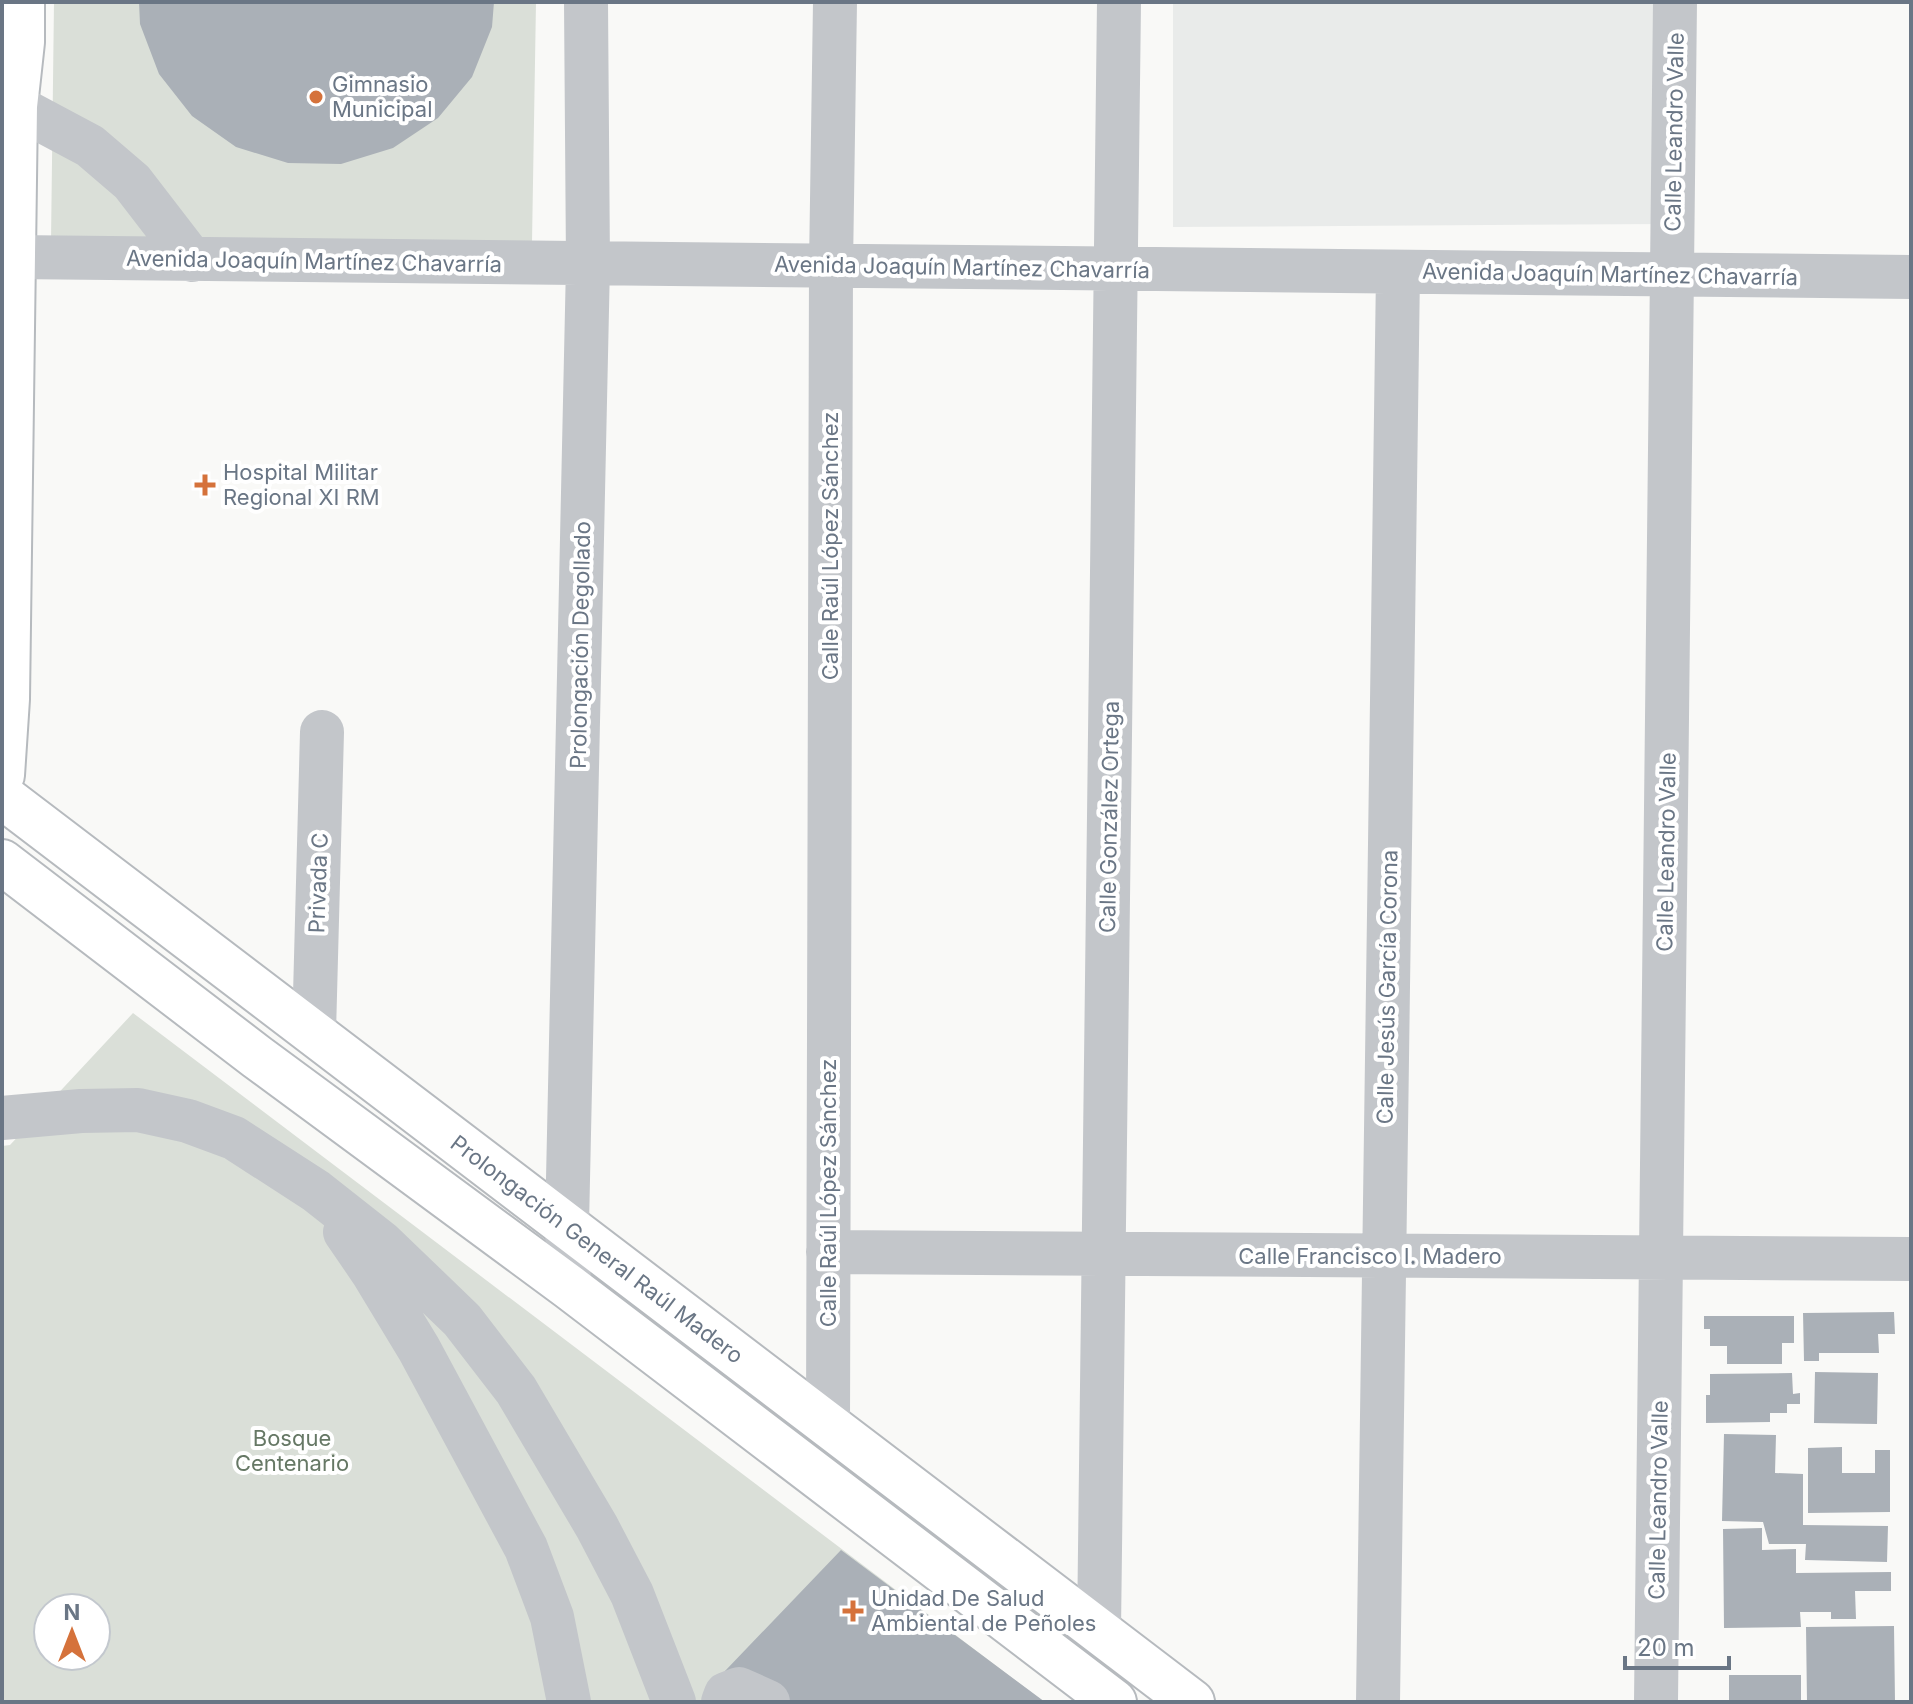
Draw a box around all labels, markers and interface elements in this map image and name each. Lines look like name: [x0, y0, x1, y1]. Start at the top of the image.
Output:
street label: Calle Leandro Valle: [1659, 32, 1689, 232]
place label: Gimnasio Municipal: [332, 71, 432, 122]
marker: Gimnasio Municipal: [307, 88, 325, 106]
street label: Avenida Joaquín Martínez Chavarría: [126, 245, 502, 277]
street label: Avenida Joaquín Martínez Chavarría: [774, 251, 1150, 283]
street label: Avenida Joaquín Martínez Chavarría: [1422, 258, 1798, 290]
street label: Calle Raúl López Sánchez: [817, 412, 843, 680]
place label: Hospital Militar Regional XI RM: [223, 459, 380, 510]
marker: Hospital Militar Regional XI RM: [194, 474, 216, 496]
street label: Prolongación Degollado: [565, 521, 595, 769]
street label: Calle González Ortega: [1094, 701, 1124, 933]
street label: Calle Leandro Valle: [1651, 752, 1681, 952]
street label: Privada C: [303, 832, 333, 934]
street label: Calle Jesús García Corona: [1372, 849, 1402, 1125]
street label: Calle Raúl López Sánchez: [815, 1059, 841, 1327]
street label: Prolongación General Raúl Madero: [446, 1130, 749, 1369]
street label: Calle Francisco I. Madero: [1238, 1243, 1502, 1269]
street label: Calle Leandro Valle: [1643, 1400, 1673, 1600]
park label: Bosque Centenario: [235, 1425, 349, 1476]
place label: Unidad De Salud Ambiental de Peñoles: [871, 1585, 1096, 1636]
north arrow: [32, 1592, 112, 1672]
text: N: [64, 1599, 80, 1625]
marker: Unidad De Salud Ambiental de Peñoles: [842, 1600, 864, 1622]
scale bar: [1625, 1620, 1729, 1670]
text: 20 m: [1637, 1633, 1695, 1662]

